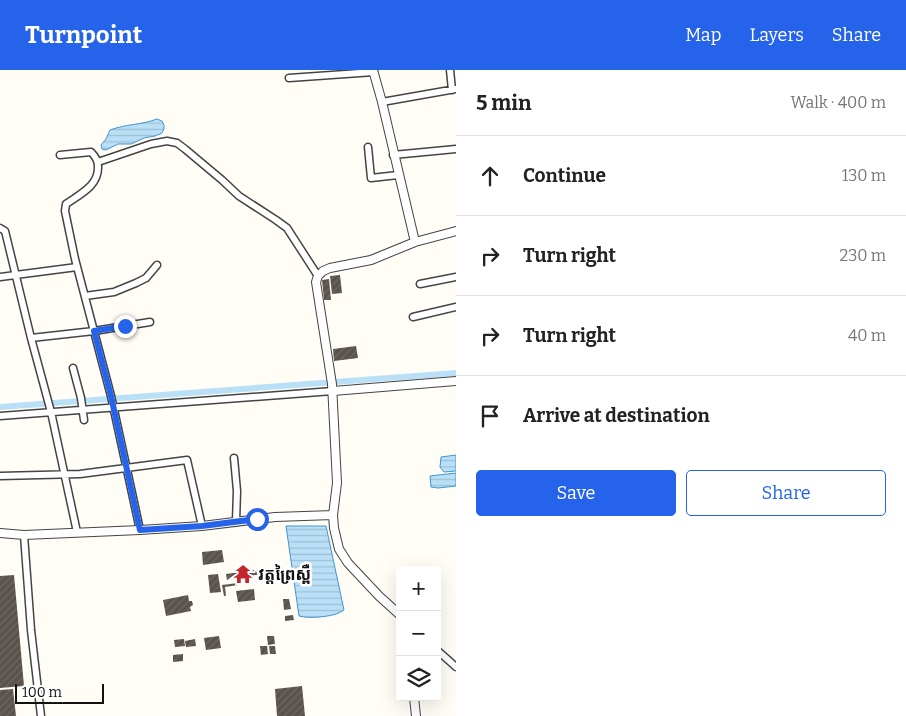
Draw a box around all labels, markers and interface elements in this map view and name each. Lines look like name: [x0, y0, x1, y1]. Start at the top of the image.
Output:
text: Turnpoint: [25, 21, 142, 49]
text: Map: [685, 24, 721, 46]
text: Layers: [749, 24, 804, 46]
text: Share: [832, 24, 881, 46]
text: 5 min: [476, 90, 532, 116]
text: Walk · 400 m: [790, 93, 886, 112]
icon: ahead: [476, 162, 504, 190]
text: Continue: [523, 164, 606, 187]
text: 130 m: [842, 166, 886, 185]
icon: right: [476, 242, 504, 270]
text: Turn right: [523, 244, 616, 267]
text: 230 m: [839, 246, 886, 265]
route end: [114, 315, 137, 338]
icon: right: [476, 322, 504, 350]
text: Turn right: [523, 324, 616, 347]
text: 40 m: [848, 326, 886, 345]
icon: arrive: [476, 402, 504, 430]
text: Arrive at destination: [523, 404, 710, 427]
button: Save: [476, 470, 676, 516]
button: Share: [686, 470, 886, 516]
route start: [246, 508, 269, 531]
temple icon: វត្តព្រៃស្ពឺ: [232, 563, 254, 585]
place label: វត្តព្រៃស្ពឺ: [258, 563, 311, 584]
map controls: [396, 566, 441, 701]
button: +: [396, 566, 441, 611]
button: −: [396, 611, 441, 656]
button: layers: [396, 656, 441, 701]
scale bar: [15, 681, 104, 704]
text: 100 m: [22, 684, 62, 701]

